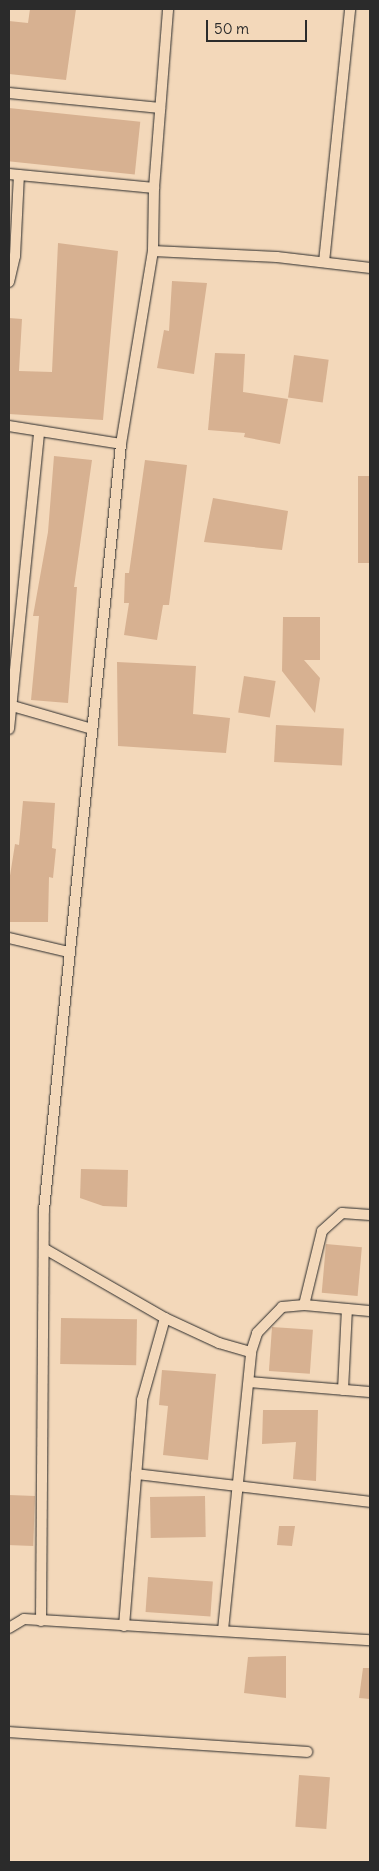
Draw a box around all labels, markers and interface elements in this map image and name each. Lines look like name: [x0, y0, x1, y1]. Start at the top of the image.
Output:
scale bar: [209, 10, 310, 42]
text: 50 m: [214, 19, 249, 38]

